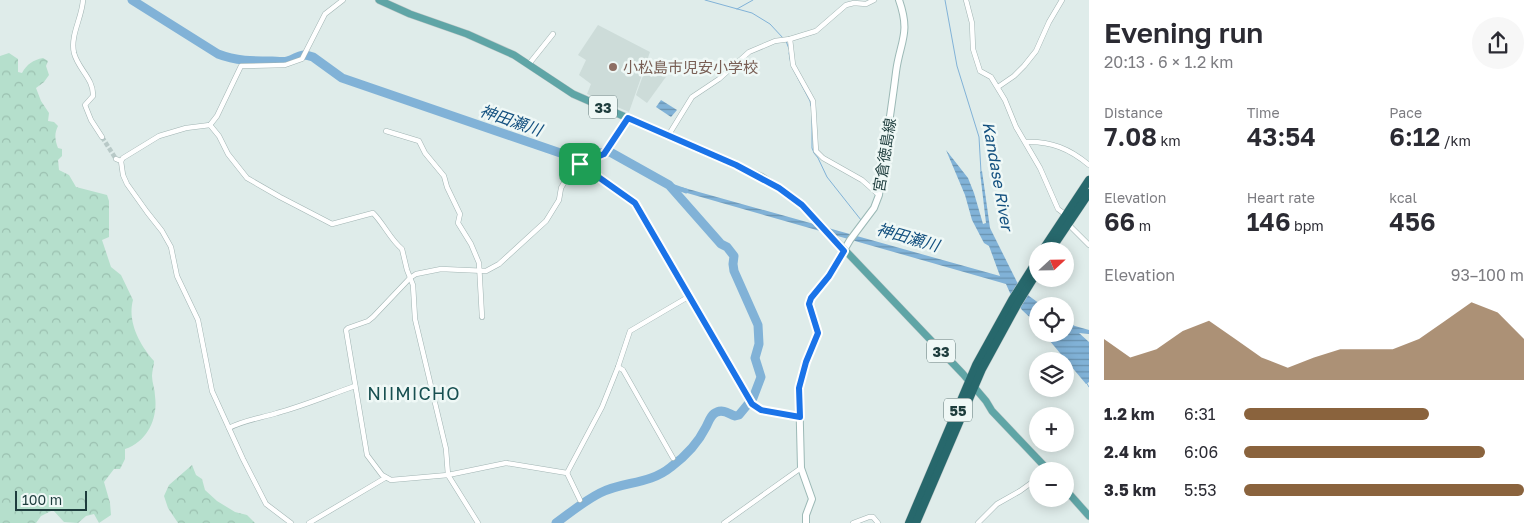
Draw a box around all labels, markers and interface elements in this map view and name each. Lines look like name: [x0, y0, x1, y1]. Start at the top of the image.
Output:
text: Evening run: [1104, 16, 1263, 49]
button: share: [1472, 17, 1524, 69]
text: 20:13 · 6 × 1.2 km: [1104, 52, 1233, 72]
place label: 小松島市児安小学校: [623, 58, 758, 76]
marker: 小松島市児安小学校: [607, 61, 619, 73]
road number: 33: [589, 95, 617, 118]
water label: 神田瀬川: [477, 100, 546, 141]
text: Distance: [1104, 104, 1163, 121]
text: Time: [1247, 104, 1280, 121]
text: Pace: [1389, 104, 1422, 121]
street label: 宮倉徳島線: [869, 117, 899, 193]
water label: Kandase River: [979, 120, 1018, 234]
text: 7.08: [1104, 121, 1157, 152]
text: 43:54: [1247, 121, 1316, 152]
text: 6:12: [1389, 121, 1440, 152]
text: km: [1157, 132, 1181, 149]
text: /km: [1440, 132, 1471, 149]
pin: [559, 143, 601, 185]
icon: arrive: [566, 150, 594, 178]
text: Elevation: [1104, 189, 1166, 206]
text: Heart rate: [1247, 189, 1315, 206]
text: kcal: [1389, 189, 1417, 206]
text: 66: [1104, 206, 1135, 237]
text: 146: [1247, 206, 1291, 237]
text: 456: [1389, 206, 1436, 237]
text: m: [1135, 217, 1151, 234]
text: bpm: [1291, 217, 1324, 234]
water label: 神田瀬川: [874, 219, 943, 256]
north arrow: [1029, 242, 1074, 288]
map controls: [1029, 242, 1074, 507]
text: Elevation: [1104, 265, 1175, 285]
text: 93–100 m: [1451, 265, 1524, 285]
button: locate: [1029, 297, 1074, 342]
road number: 33: [927, 340, 955, 362]
button: layers: [1029, 352, 1074, 397]
district label: NIIMICHO: [367, 382, 461, 404]
road number: 55: [944, 398, 972, 422]
text: 1.2 km: [1104, 404, 1154, 424]
text: 6:31: [1184, 404, 1216, 424]
button: +: [1029, 407, 1074, 452]
text: 2.4 km: [1104, 442, 1156, 462]
text: 6:06: [1184, 442, 1218, 462]
button: −: [1029, 462, 1074, 507]
text: 3.5 km: [1104, 480, 1156, 500]
text: 5:53: [1184, 480, 1217, 500]
scale bar: [15, 488, 88, 511]
text: 100 m: [22, 491, 62, 508]

